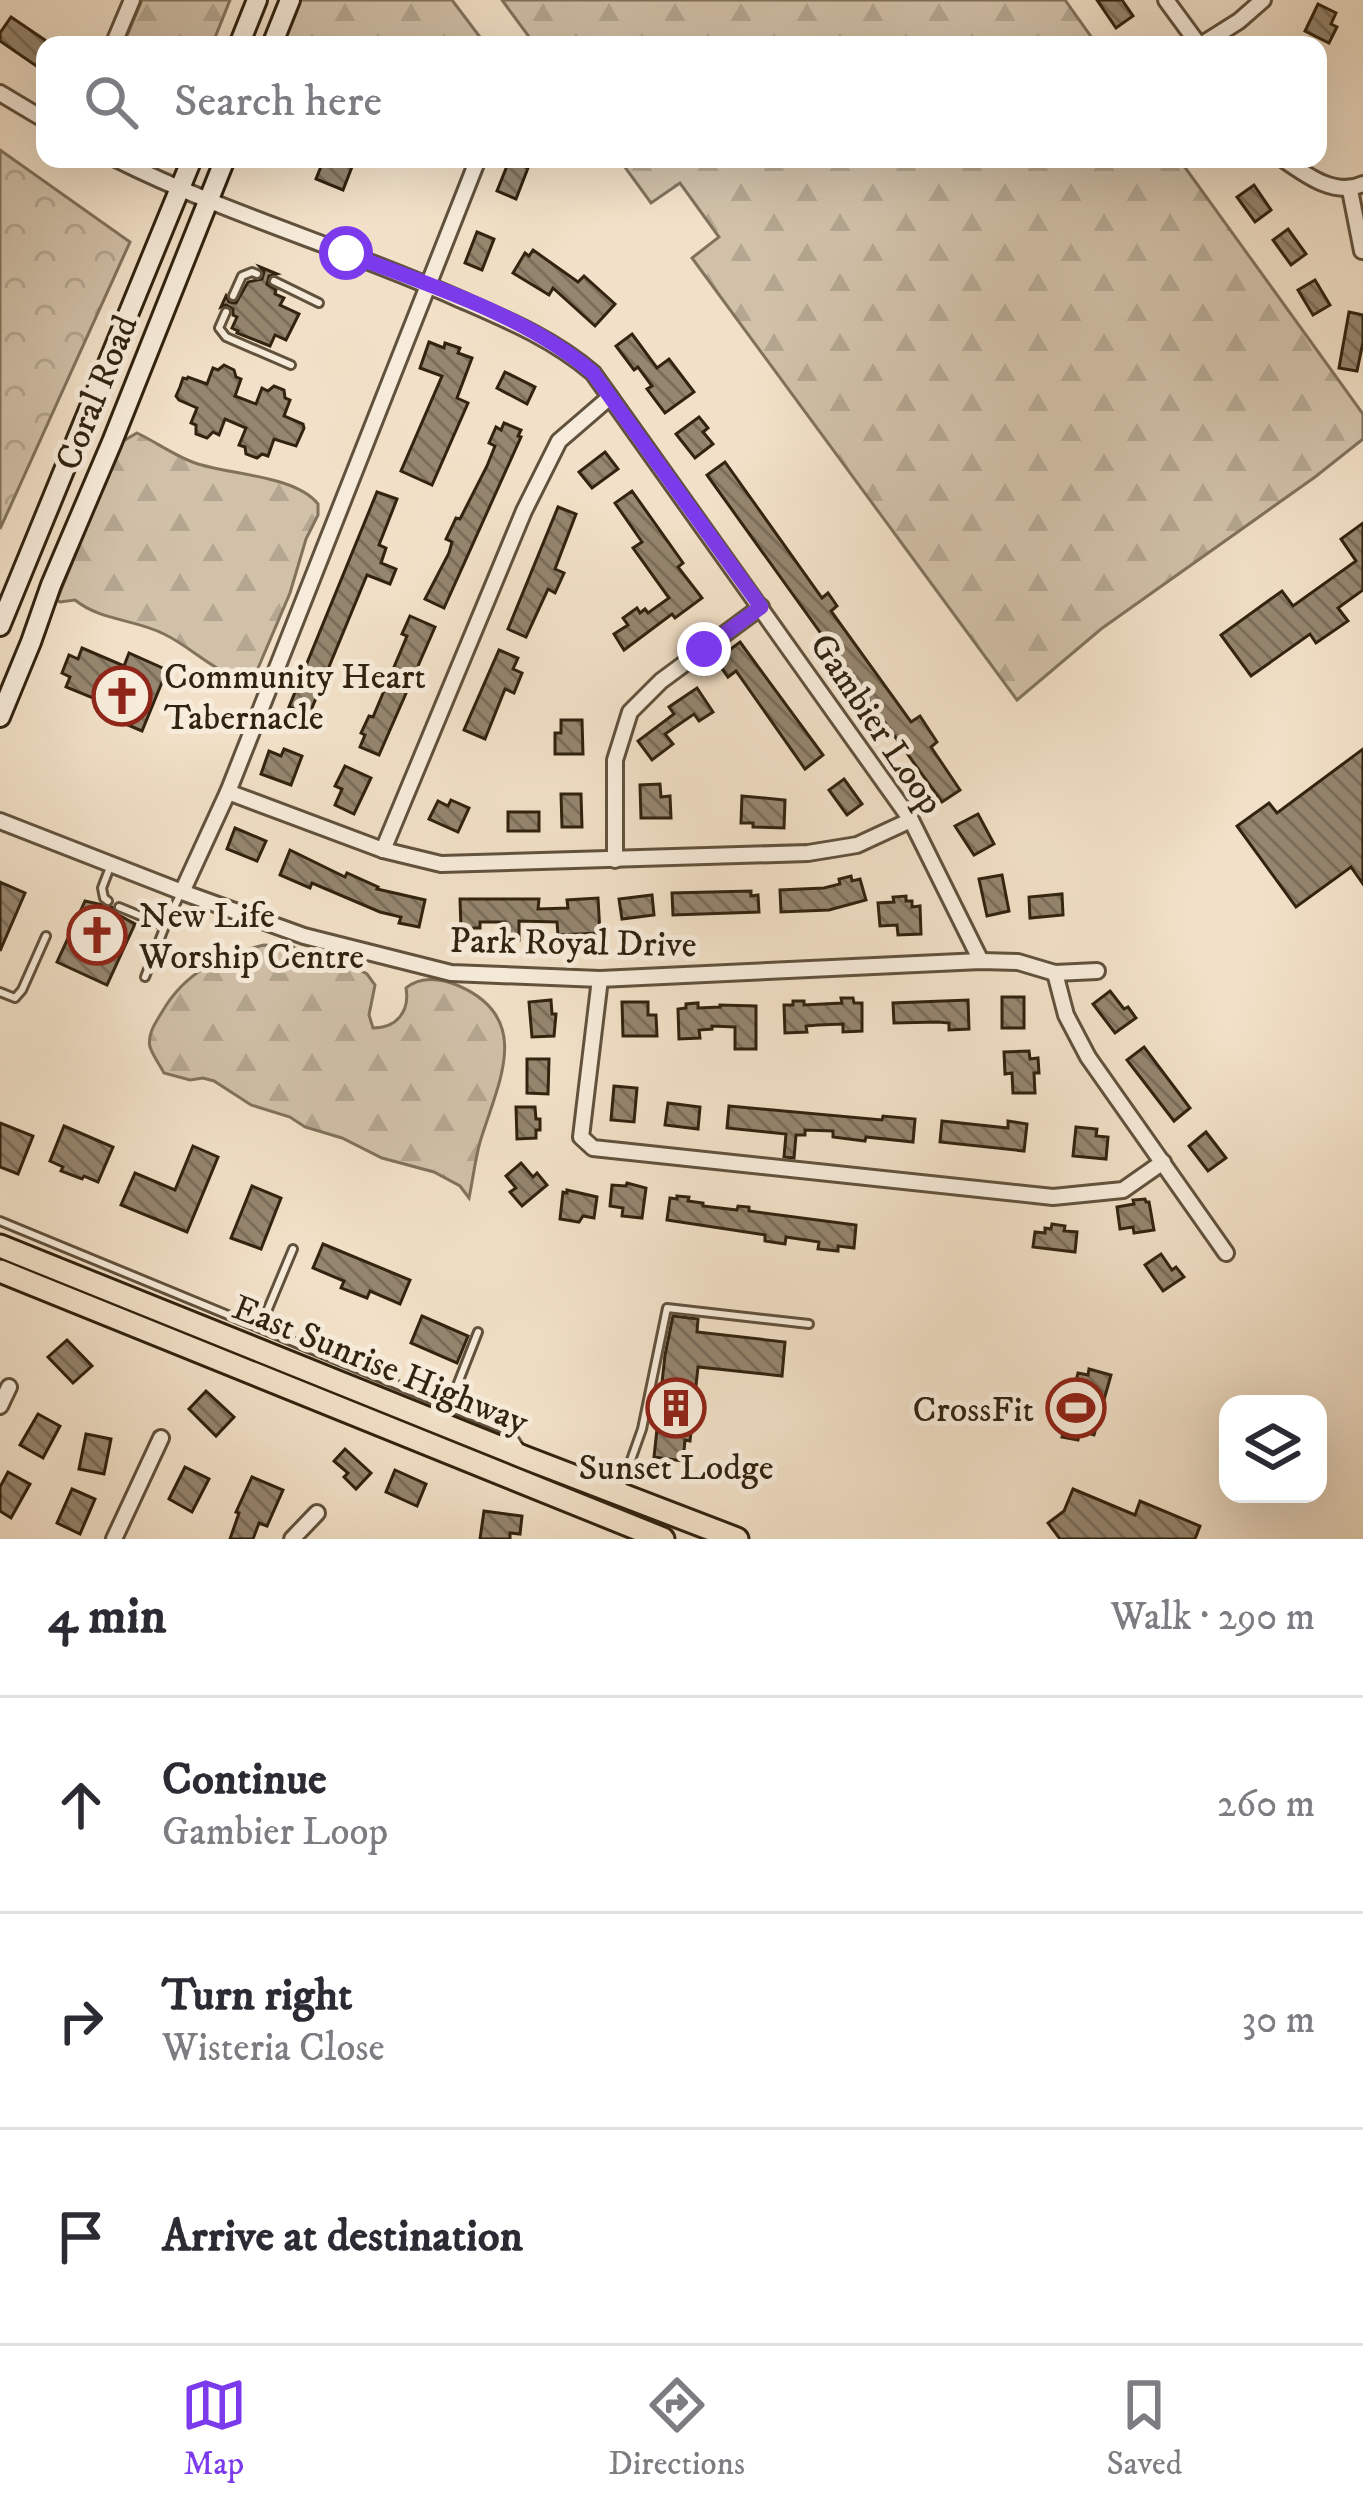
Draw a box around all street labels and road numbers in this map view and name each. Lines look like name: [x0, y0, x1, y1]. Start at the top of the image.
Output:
street label: Coral Road: [46, 309, 149, 477]
street label: Gambier Loop: [799, 625, 953, 823]
street label: Park Royal Drive: [449, 919, 697, 968]
street label: East Sunrise Highway: [225, 1285, 536, 1446]

